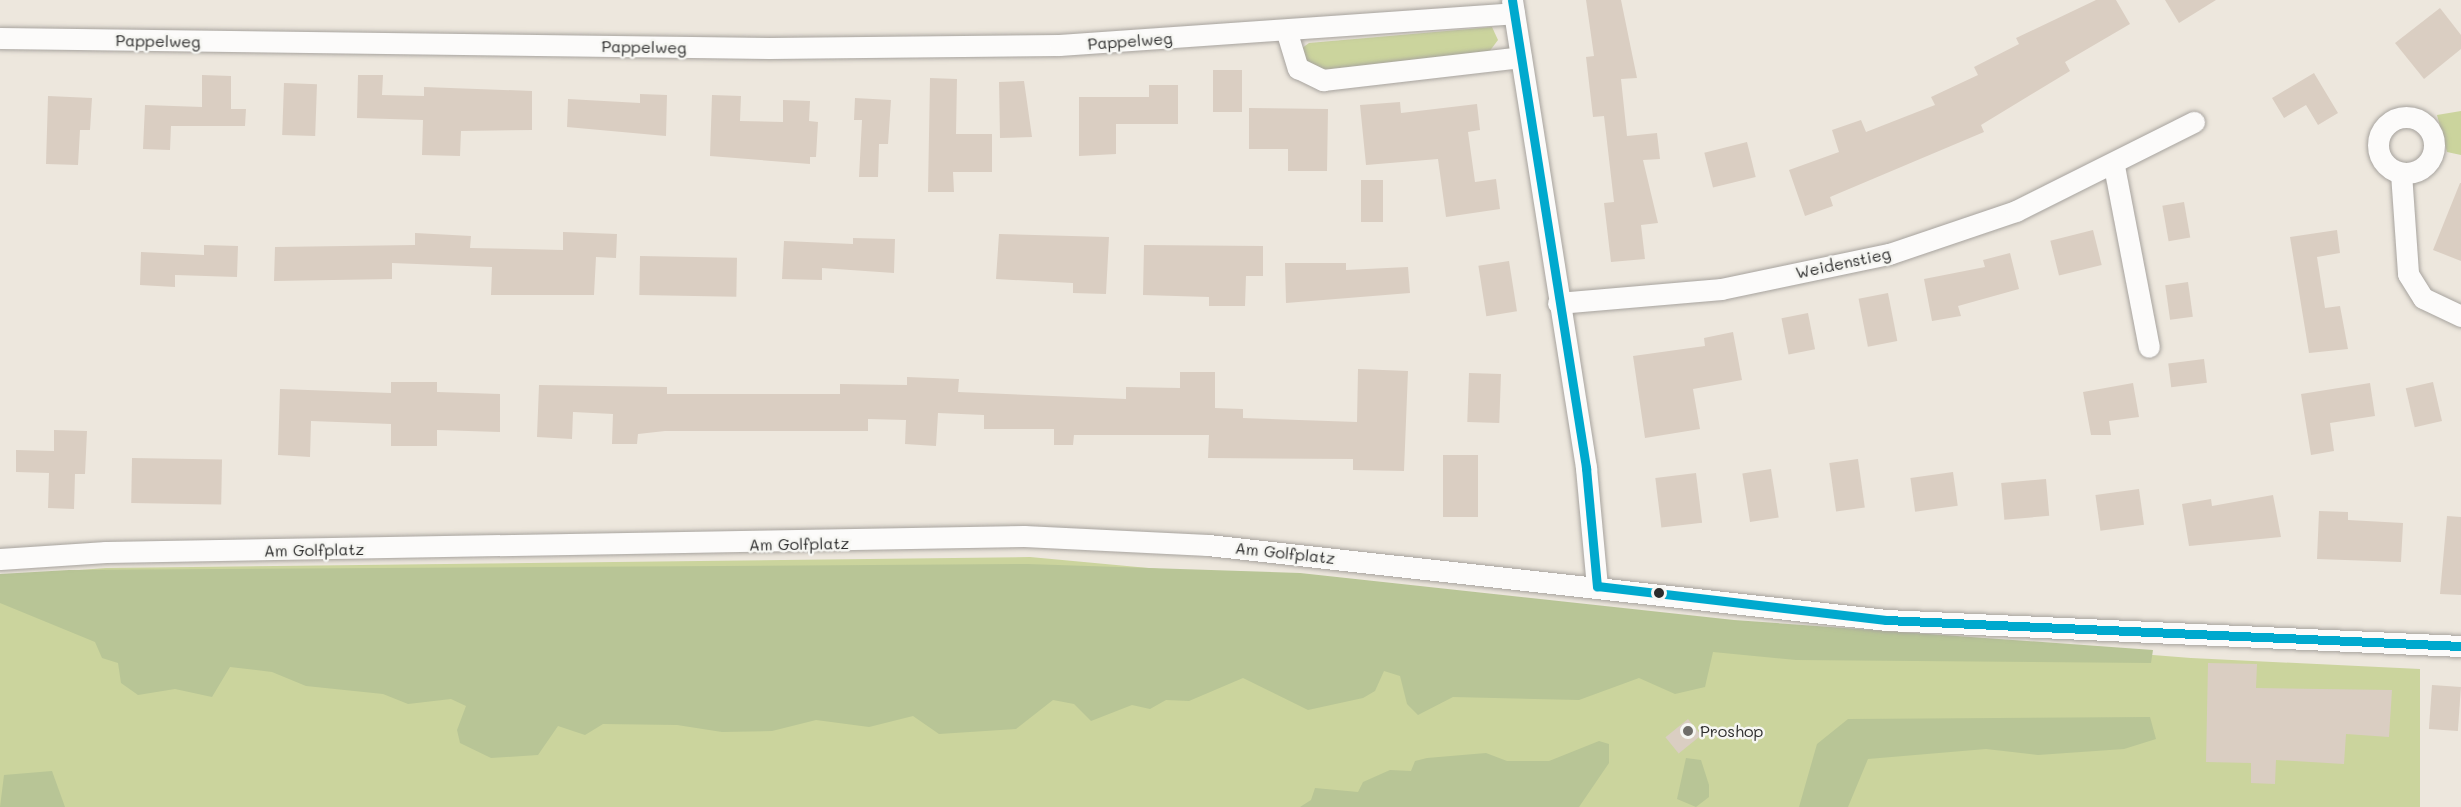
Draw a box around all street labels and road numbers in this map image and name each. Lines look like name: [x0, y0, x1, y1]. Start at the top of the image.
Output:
street label: Pappelweg: [1087, 28, 1173, 54]
street label: Pappelweg: [115, 31, 201, 51]
street label: Pappelweg: [601, 37, 687, 57]
street label: Weidenstieg: [1794, 244, 1892, 282]
street label: Am Golfplatz: [749, 534, 849, 554]
street label: Am Golfplatz: [1234, 538, 1336, 568]
street label: Am Golfplatz: [264, 540, 364, 560]

